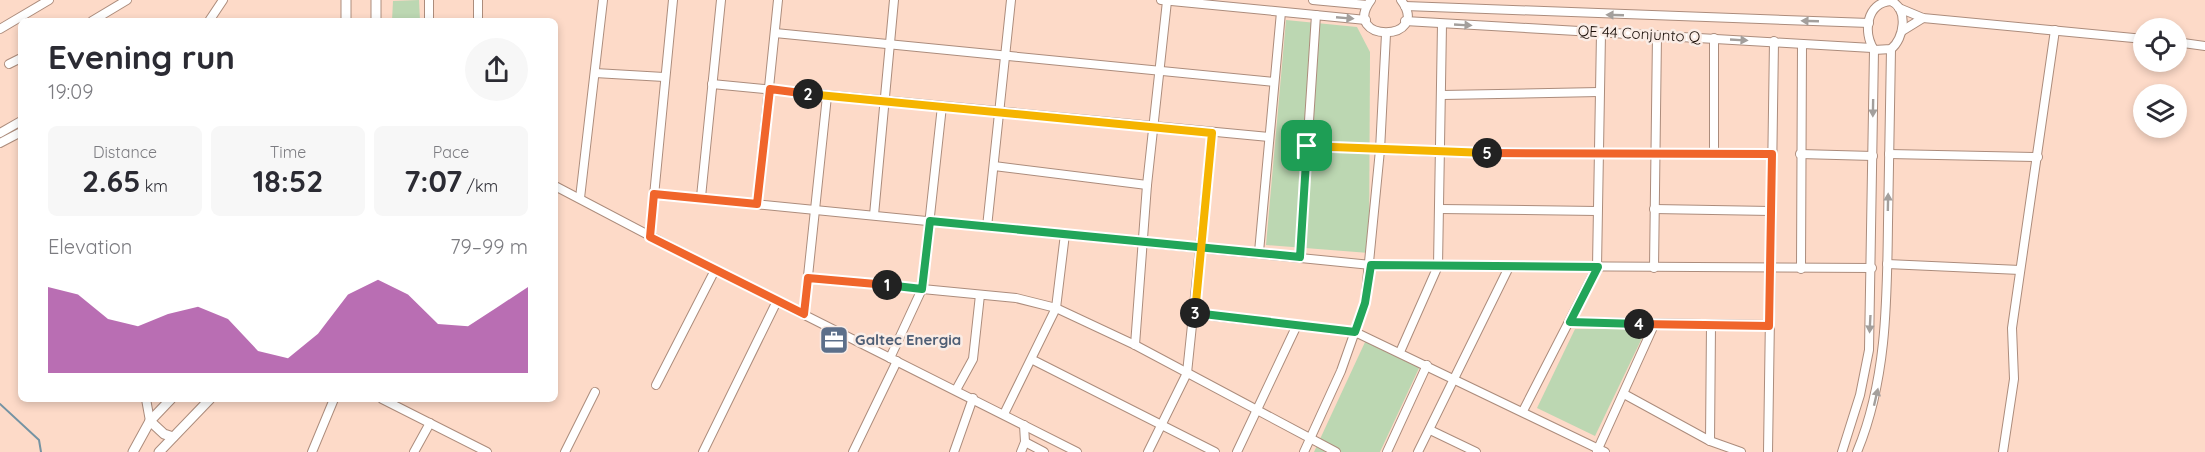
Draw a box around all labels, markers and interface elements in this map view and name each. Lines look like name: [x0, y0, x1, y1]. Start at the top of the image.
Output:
one-way arrow: [1606, 10, 1625, 20]
one-way arrow: [1335, 13, 1354, 23]
one-way arrow: [1801, 16, 1820, 26]
map controls: [2133, 18, 2187, 138]
button: locate: [2133, 18, 2187, 72]
one-way arrow: [1454, 20, 1473, 30]
street label: QE 44 Conjunto Q: [1577, 21, 1701, 46]
one-way arrow: [1730, 35, 1749, 44]
text: Evening run: [48, 36, 235, 77]
button: share: [465, 38, 528, 101]
text: 19:09: [48, 79, 93, 104]
pin: 2: [793, 79, 823, 109]
text: 2: [803, 84, 813, 104]
button: layers: [2133, 84, 2187, 138]
one-way arrow: [1869, 99, 1878, 118]
pin: [1281, 120, 1332, 171]
icon: arrive: [1290, 129, 1323, 162]
pin: 5: [1472, 138, 1502, 168]
text: Distance: [93, 142, 157, 162]
text: Time: [270, 142, 306, 162]
text: Pace: [433, 142, 469, 162]
text: 5: [1482, 143, 1492, 163]
text: 2.65: [82, 162, 140, 200]
text: 18:52: [253, 162, 323, 200]
text: 7:07: [404, 162, 462, 200]
text: km: [140, 176, 168, 196]
text: /km: [462, 176, 498, 196]
one-way arrow: [1884, 193, 1893, 212]
text: Elevation: [48, 234, 132, 259]
text: 79–99 m: [450, 234, 528, 259]
pin: 1: [872, 270, 902, 300]
text: 1: [884, 275, 890, 295]
pin: 3: [1180, 298, 1210, 328]
text: 3: [1191, 303, 1199, 323]
pin: 4: [1624, 309, 1654, 339]
text: 4: [1634, 314, 1644, 334]
one-way arrow: [1866, 315, 1875, 334]
office icon: Galtec Energia: [818, 324, 850, 356]
place label: Galtec Energia: [855, 330, 961, 349]
one-way arrow: [1871, 387, 1881, 406]

